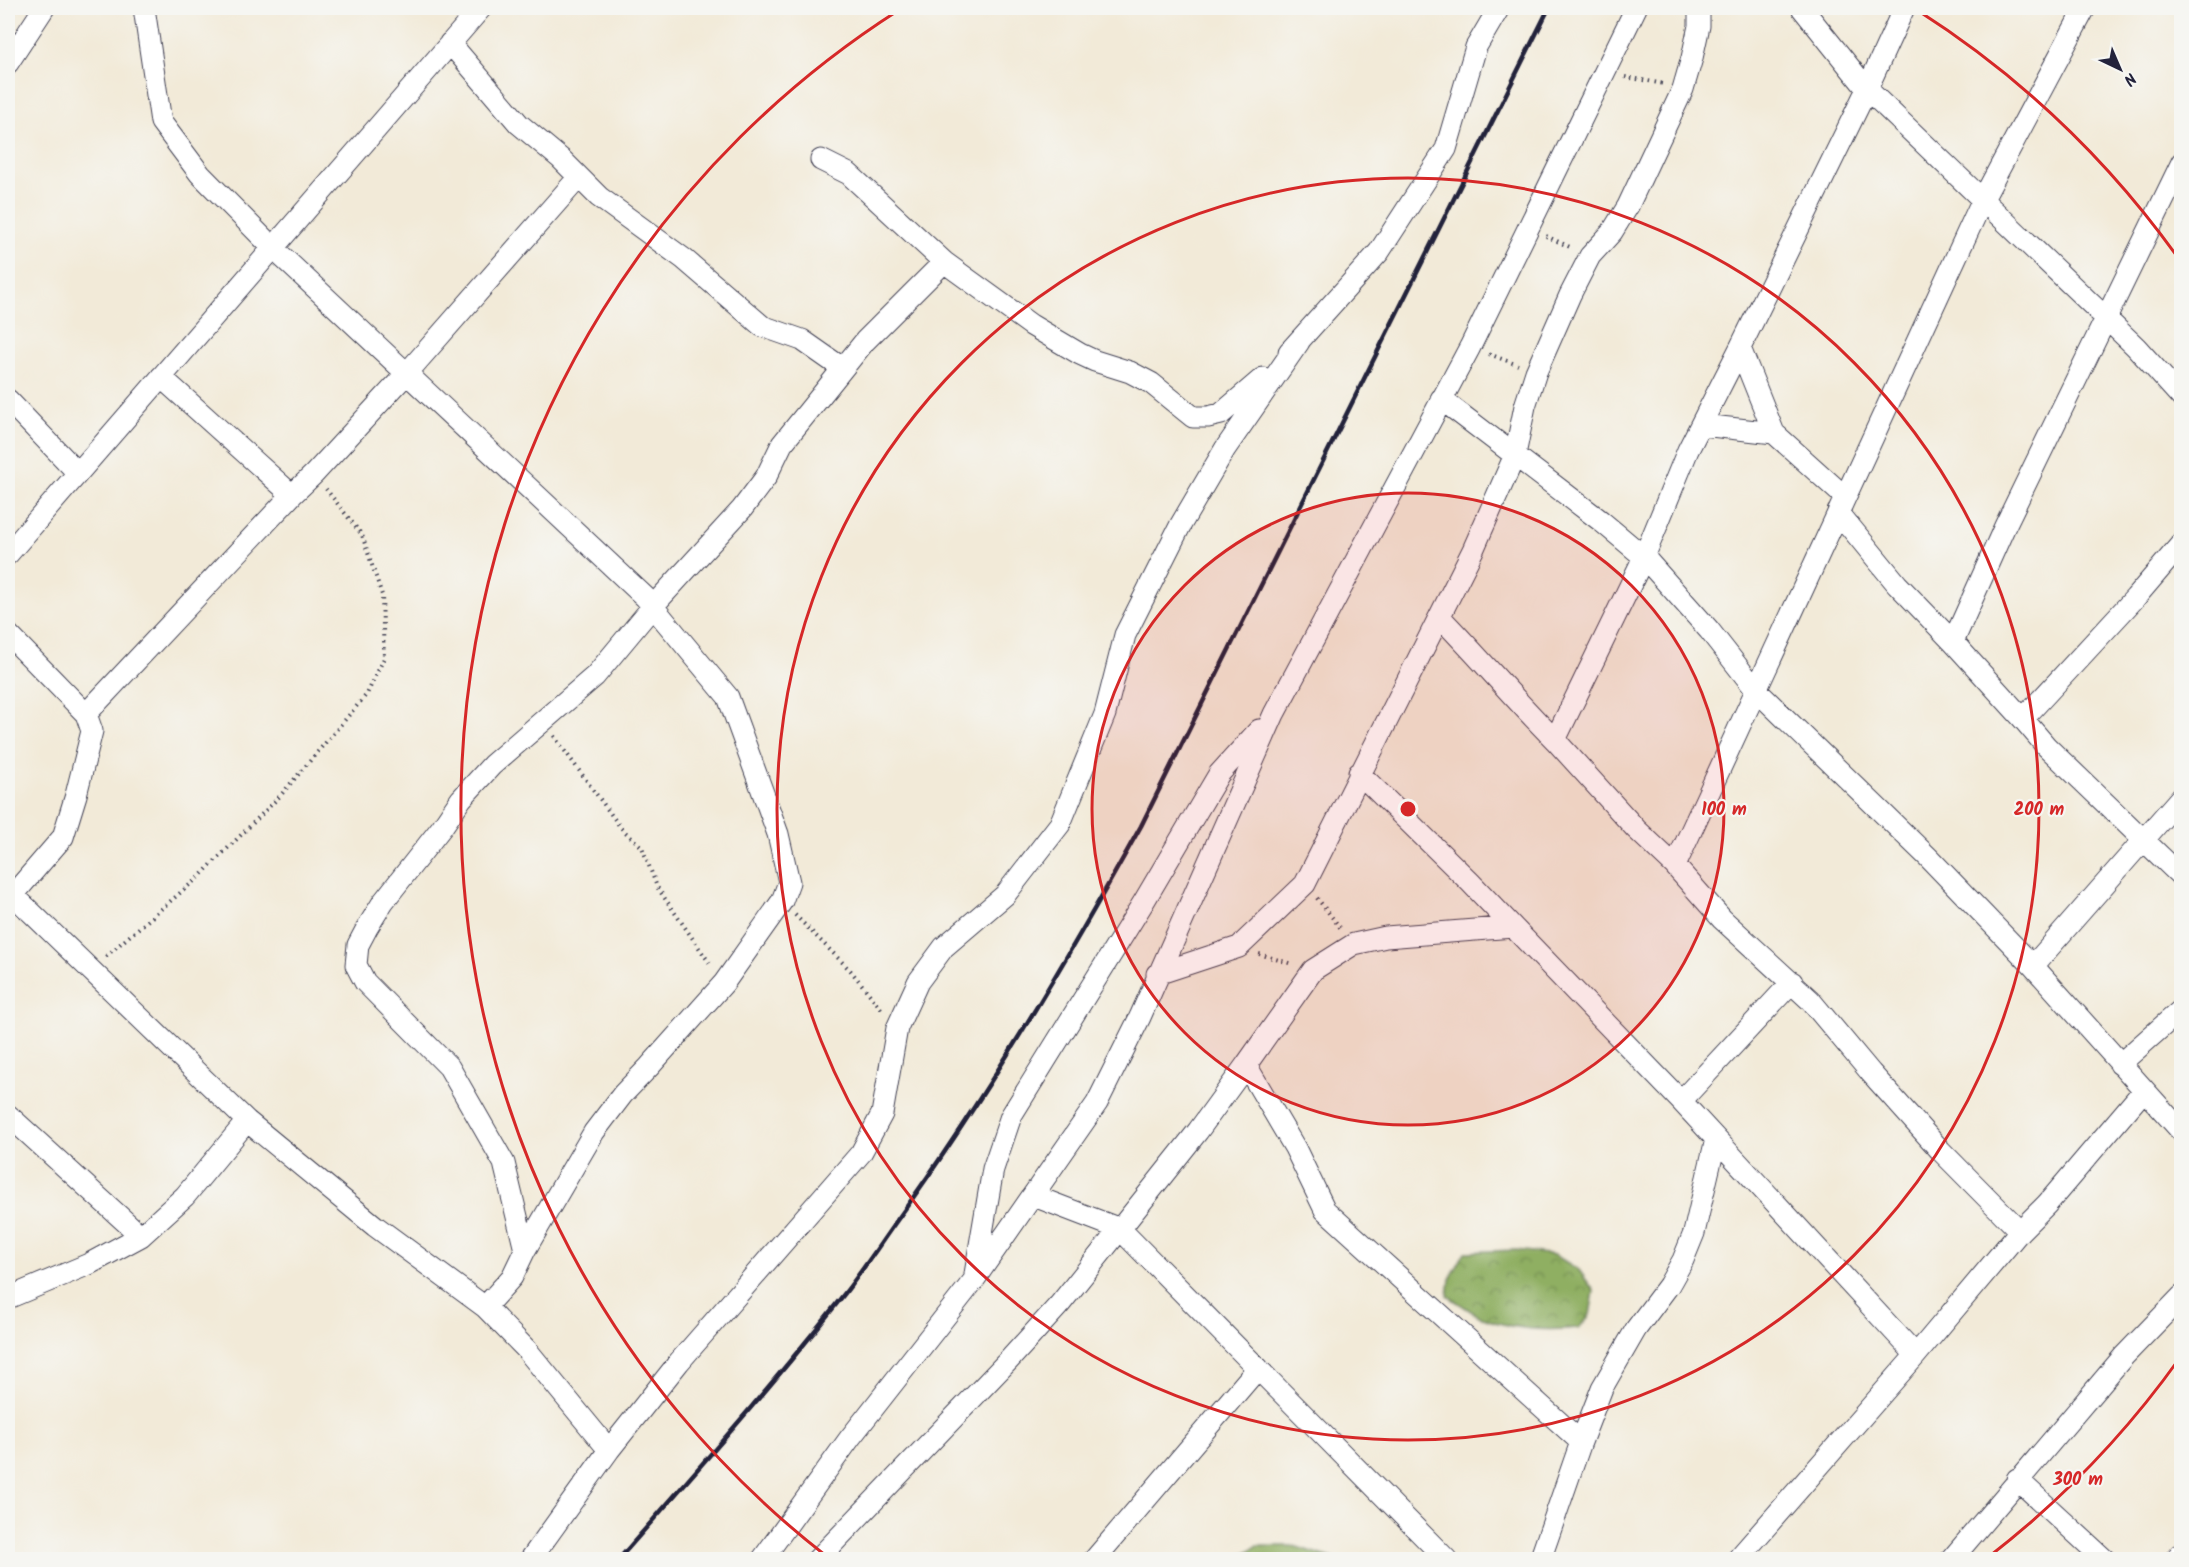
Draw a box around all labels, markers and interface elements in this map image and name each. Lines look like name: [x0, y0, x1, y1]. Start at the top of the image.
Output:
north arrow: [2090, 39, 2150, 99]
text: N: [2117, 66, 2142, 91]
text: 100 m: [1701, 796, 1747, 825]
text: 200 m: [2014, 796, 2065, 825]
centre of rings: [1398, 799, 1418, 819]
text: 300 m: [2052, 1466, 2103, 1495]

